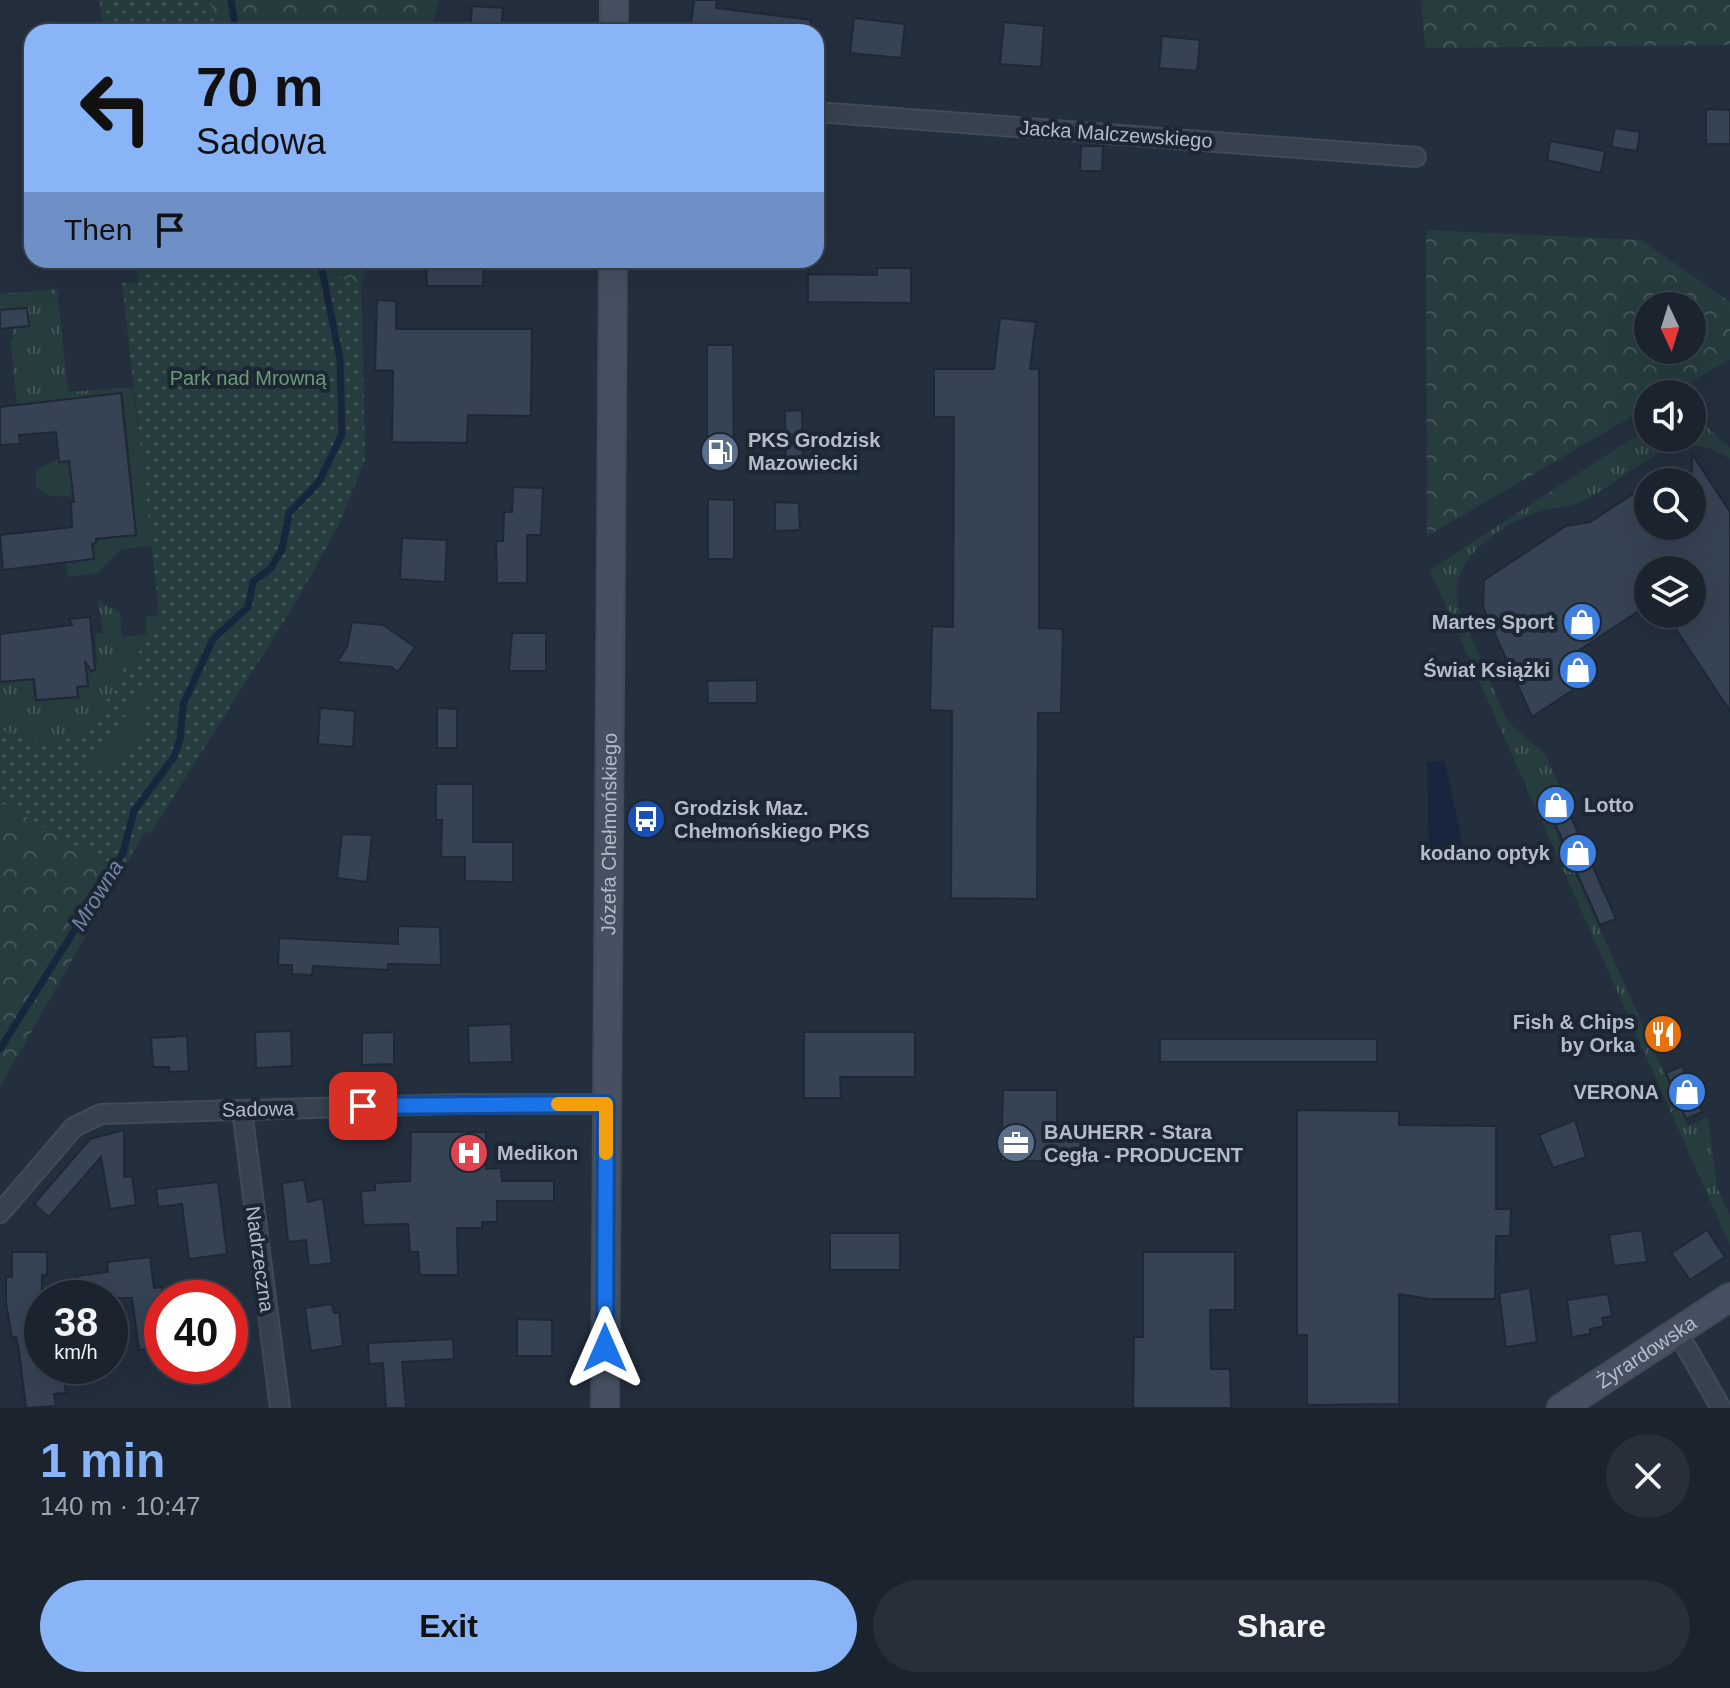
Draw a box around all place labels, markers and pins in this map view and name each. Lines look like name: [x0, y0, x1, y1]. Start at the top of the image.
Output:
place label: PKS Grodzisk Mazowiecki: [748, 429, 881, 474]
fuel station icon: PKS Grodzisk Mazowiecki: [699, 431, 741, 473]
shop icon: Martes Sport: [1561, 601, 1603, 643]
place label: Martes Sport: [1432, 611, 1554, 633]
shop icon: Świat Książki: [1557, 649, 1599, 691]
place label: Świat Książki: [1423, 658, 1550, 681]
shop icon: Lotto: [1535, 784, 1577, 826]
place label: Lotto: [1584, 794, 1634, 816]
place label: Grodzisk Maz. Chełmońskiego PKS: [674, 797, 870, 842]
bus stop icon: Grodzisk Maz. Chełmońskiego PKS: [625, 798, 667, 840]
shop icon: kodano optyk: [1557, 832, 1599, 874]
place label: kodano optyk: [1420, 842, 1551, 864]
place label: Fish & Chips by Orka: [1513, 1011, 1636, 1056]
restaurant icon: Fish & Chips by Orka: [1642, 1013, 1684, 1055]
shop icon: VERONA: [1666, 1071, 1708, 1113]
pin: [329, 1072, 397, 1140]
place label: VERONA: [1573, 1081, 1659, 1103]
place label: BAUHERR - Stara Cegła - PRODUCENT: [1044, 1121, 1243, 1166]
office icon: BAUHERR - Stara Cegła - PRODUCENT: [995, 1122, 1037, 1164]
hospital icon: Medikon: [448, 1132, 490, 1174]
place label: Medikon: [497, 1142, 578, 1164]

